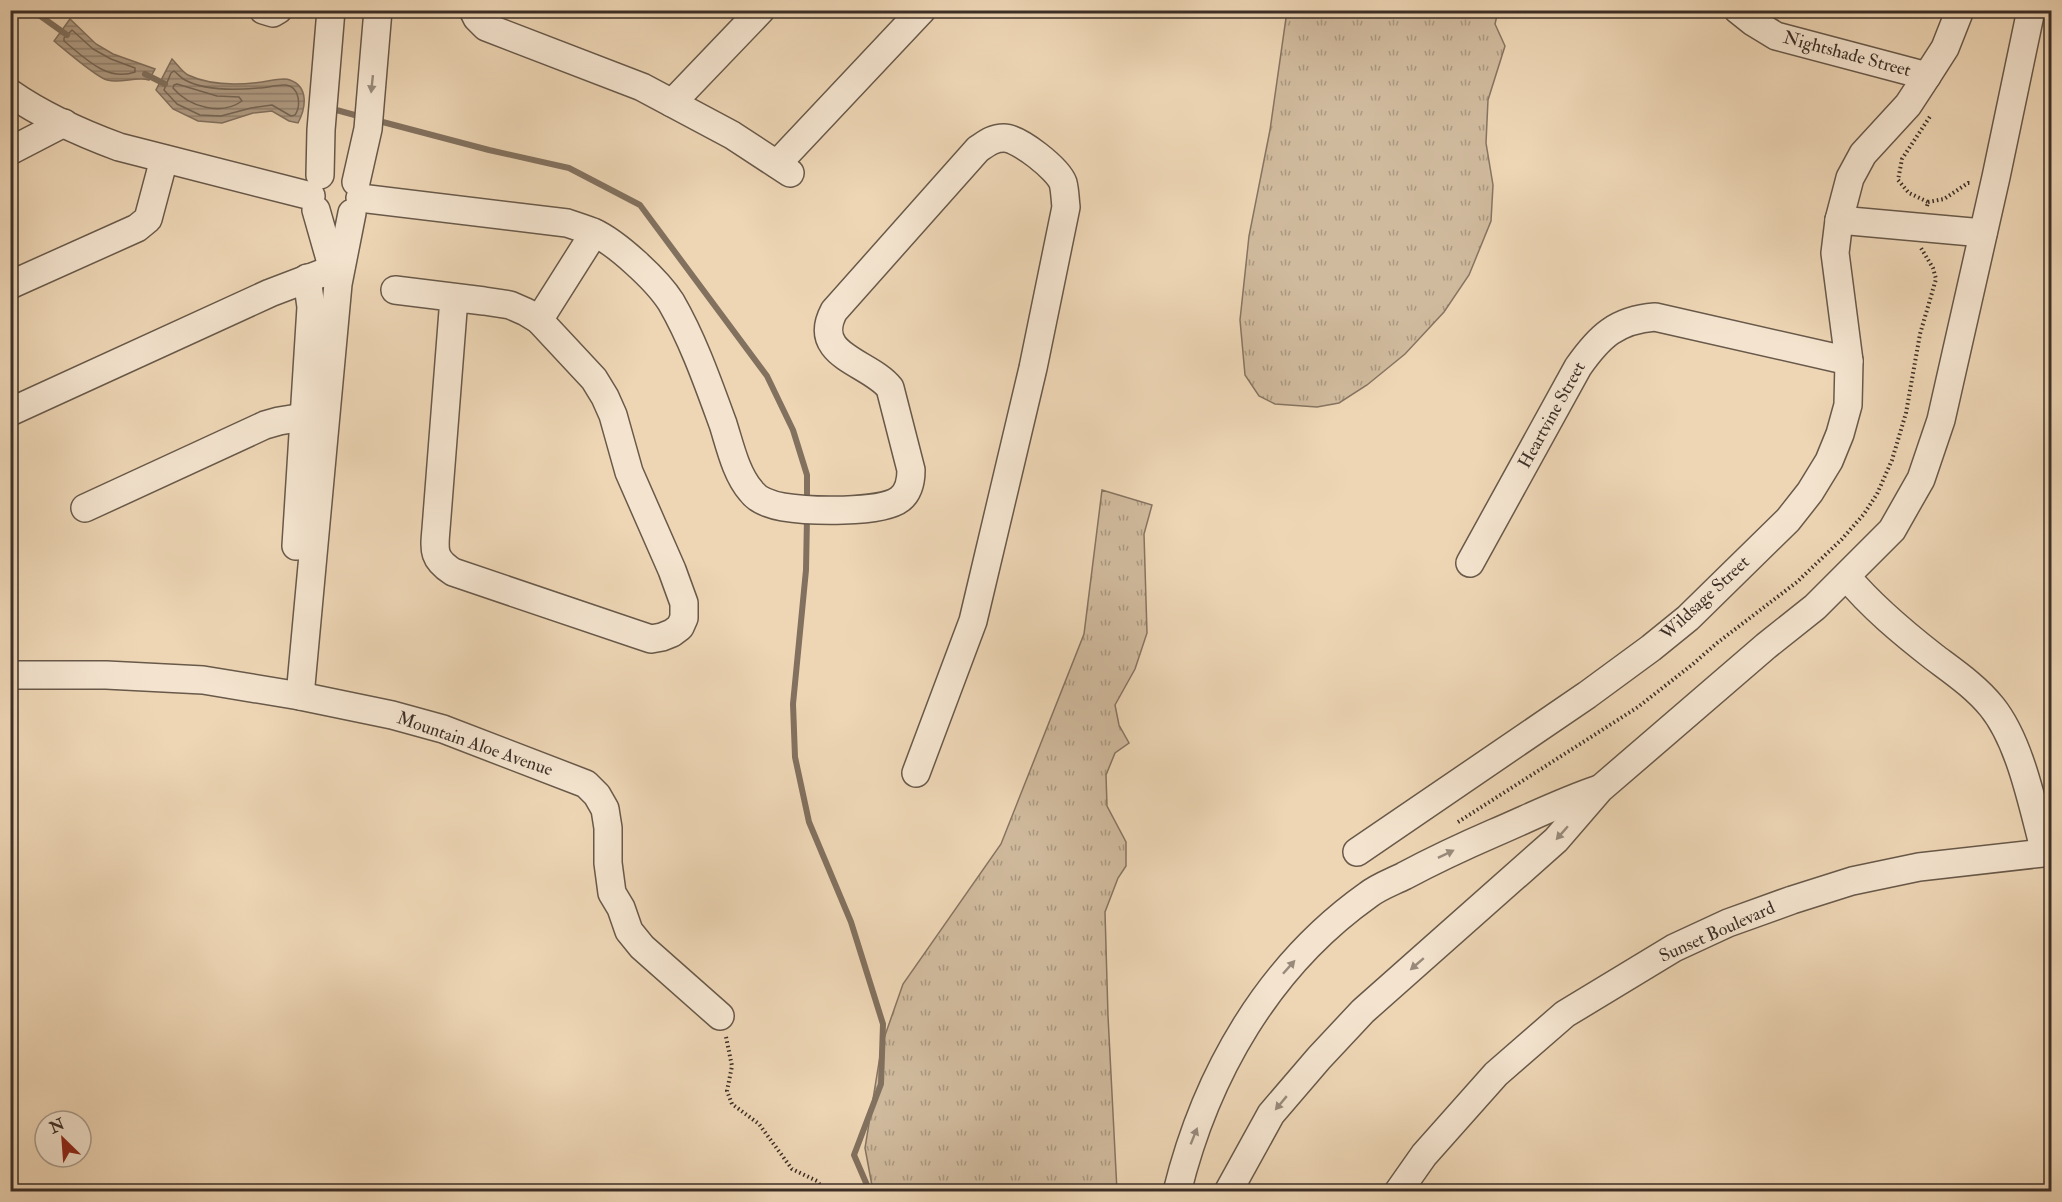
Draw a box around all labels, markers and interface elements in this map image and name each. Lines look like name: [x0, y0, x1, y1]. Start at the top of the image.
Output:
street label: Nightshade Street: [1781, 26, 1914, 82]
one-way arrow: [367, 75, 377, 94]
street label: Heartvine Street: [1513, 357, 1591, 472]
street label: Wildsage Street: [1655, 551, 1755, 646]
street label: Mountain Aloe Avenue: [394, 707, 556, 782]
one-way arrow: [1556, 825, 1569, 840]
one-way arrow: [1438, 850, 1455, 859]
street label: Sunset Boulevard: [1656, 896, 1779, 968]
one-way arrow: [1410, 957, 1425, 971]
one-way arrow: [1282, 959, 1296, 974]
one-way arrow: [1275, 1095, 1288, 1110]
north arrow: [33, 1109, 93, 1169]
text: N: [45, 1114, 68, 1139]
one-way arrow: [1189, 1126, 1199, 1144]

